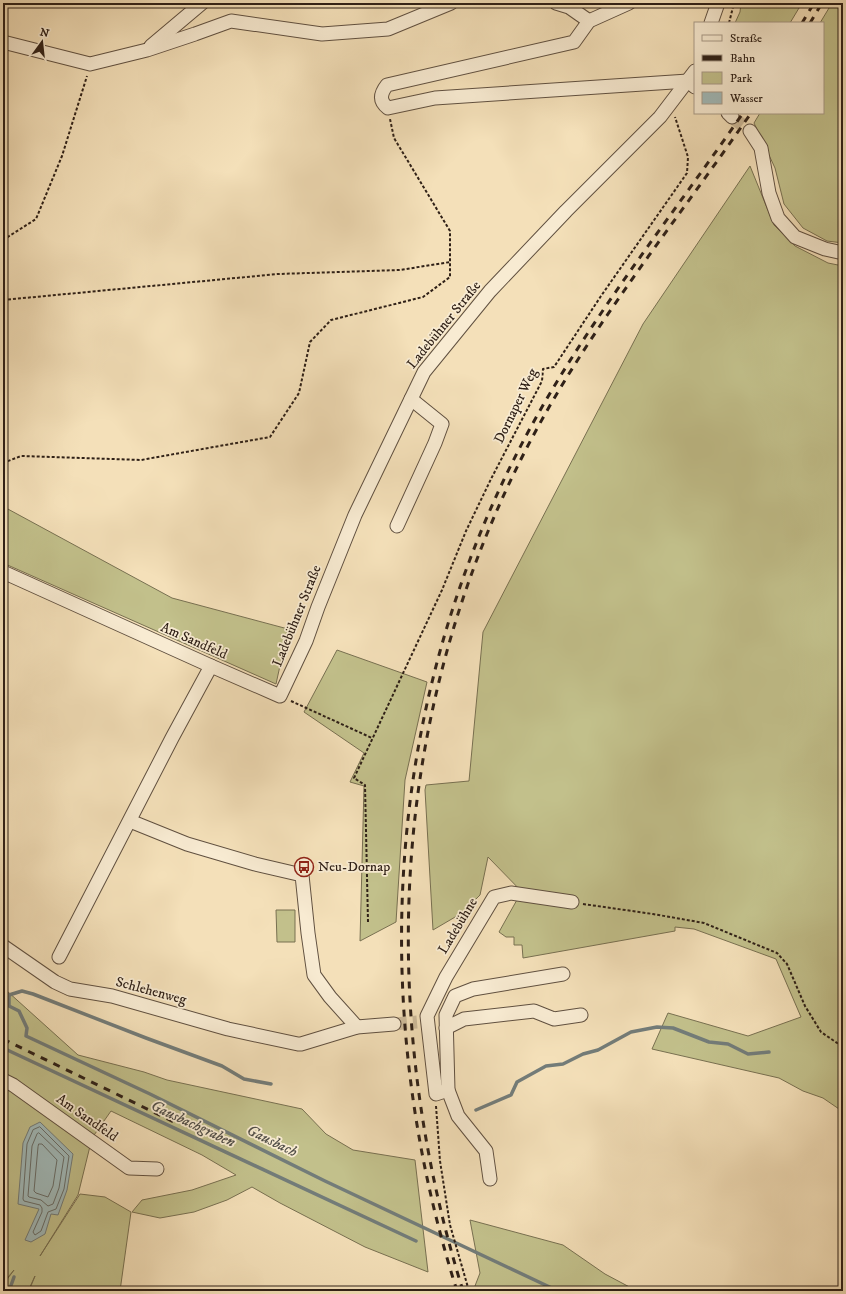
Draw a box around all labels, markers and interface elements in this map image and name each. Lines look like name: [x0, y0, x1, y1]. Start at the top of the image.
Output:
north arrow: [22, 22, 62, 62]
legend: [694, 22, 824, 114]
text: N: [38, 25, 51, 41]
text: Straße: [730, 31, 762, 46]
text: Bahn: [730, 51, 756, 66]
text: Park: [730, 71, 752, 86]
text: Wasser: [729, 91, 763, 106]
street label: Ladebühner Straße: [403, 277, 485, 373]
street label: Dornaper Weg: [490, 365, 542, 447]
street label: Ladebühner Straße: [268, 562, 326, 669]
street label: Am Sandfeld: [158, 618, 230, 664]
bus stop icon: Neu-Dornap: [293, 856, 315, 878]
place label: Neu-Dornap: [318, 858, 390, 876]
street label: Ladebühne: [434, 894, 482, 957]
street label: Schlehenweg: [114, 973, 189, 1009]
street label: Am Sandfeld: [53, 1090, 121, 1146]
water label: Gausbachgraben: [148, 1096, 239, 1152]
water label: Gausbach: [244, 1121, 301, 1161]

